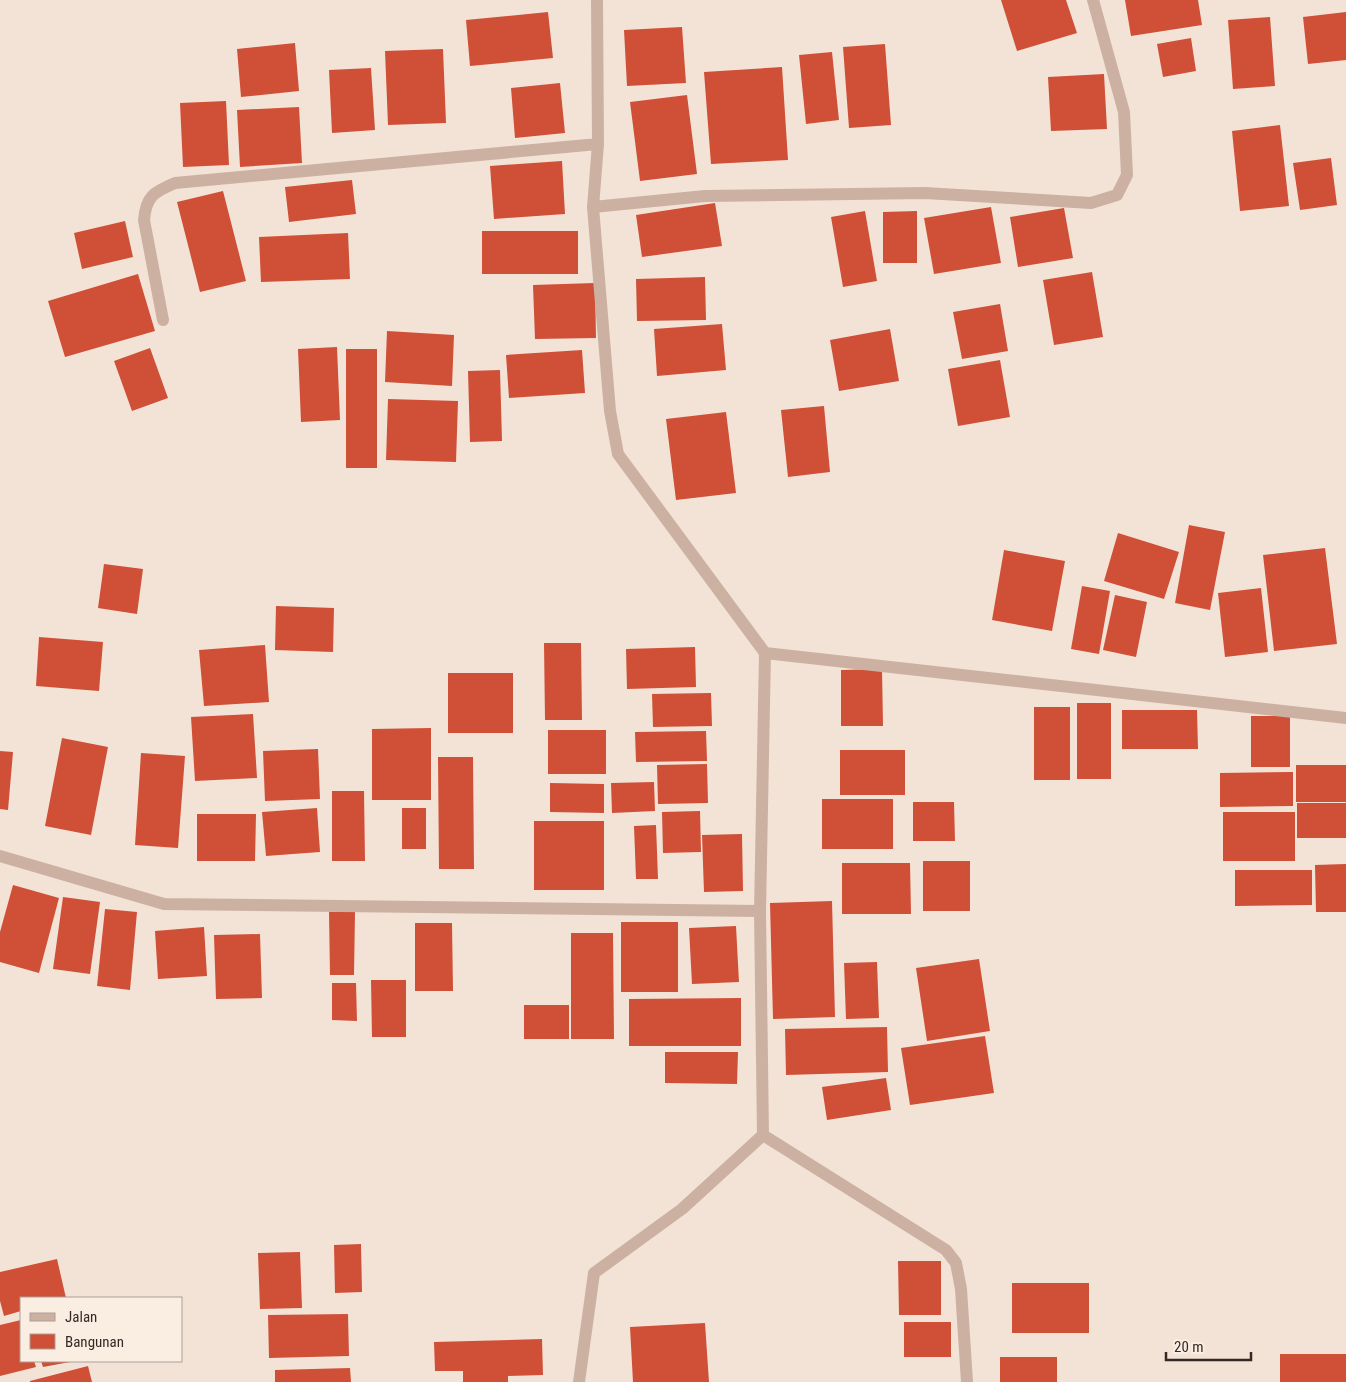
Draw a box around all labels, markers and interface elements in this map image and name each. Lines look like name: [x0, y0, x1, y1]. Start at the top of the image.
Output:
legend: [20, 1297, 182, 1362]
text: Jalan: [65, 1308, 97, 1326]
scale bar: [1166, 1330, 1251, 1362]
text: Bangunan: [65, 1333, 124, 1351]
text: 20 m: [1174, 1338, 1204, 1356]

